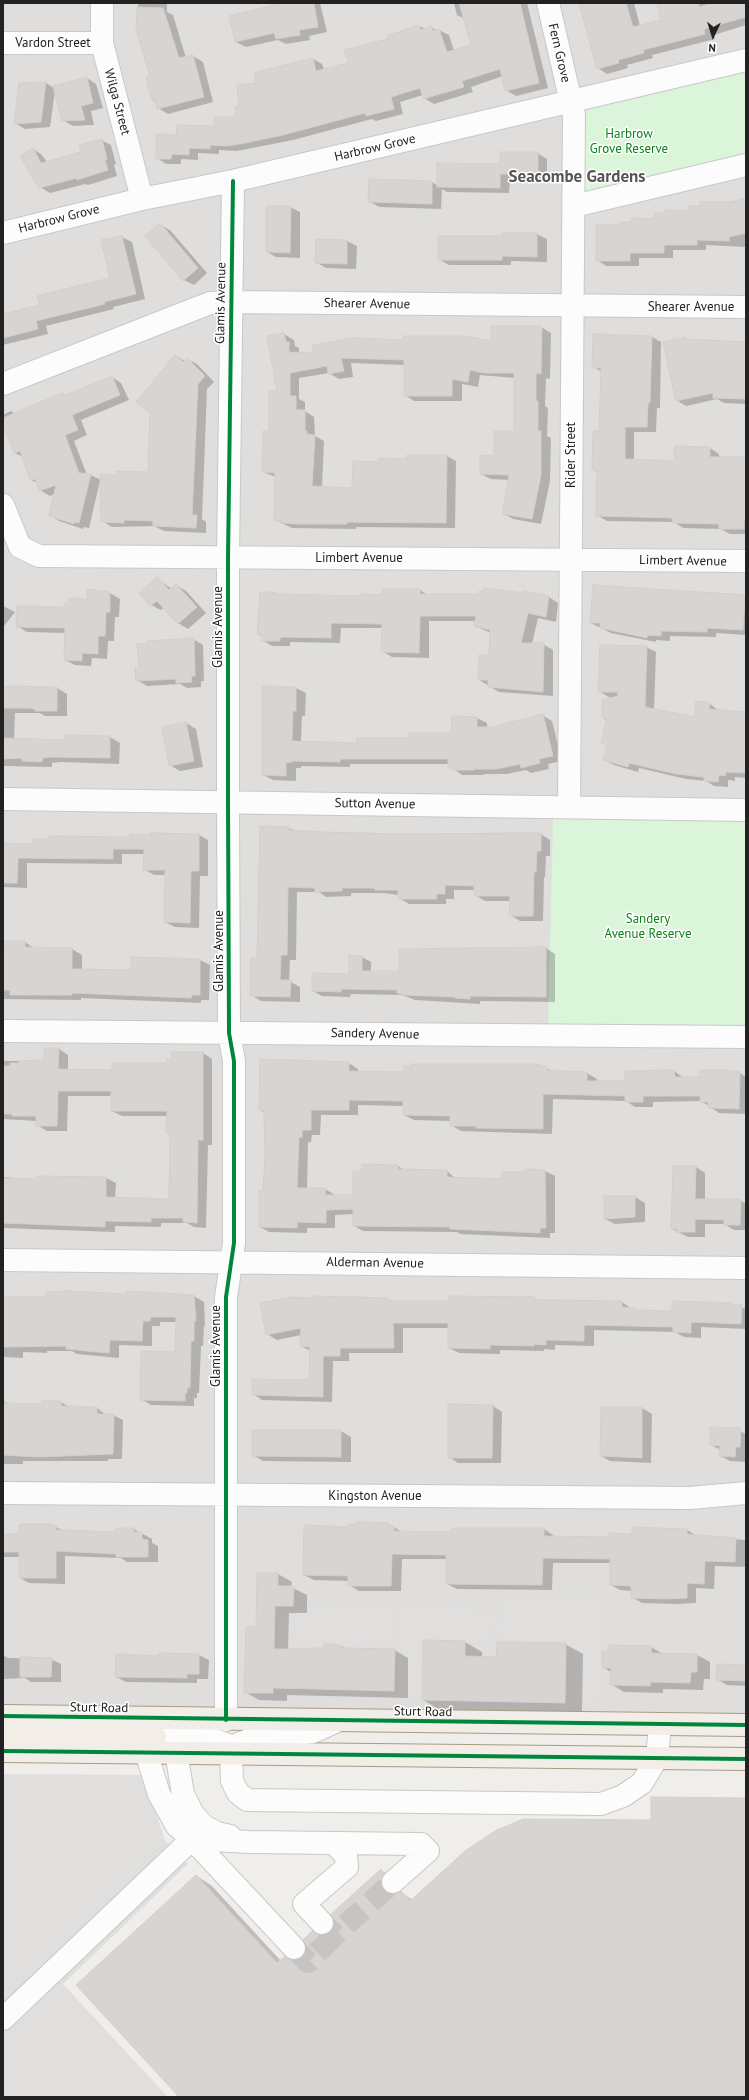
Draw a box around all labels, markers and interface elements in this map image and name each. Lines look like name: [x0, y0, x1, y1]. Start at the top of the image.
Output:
north arrow: [693, 16, 733, 56]
street label: Fern Grove: [545, 22, 573, 84]
street label: Vardon Street: [15, 35, 91, 51]
text: N: [708, 41, 716, 55]
street label: Wilga Street: [101, 67, 133, 137]
park label: Harbrow Grove Reserve: [590, 126, 668, 157]
street label: Harbrow Grove: [333, 131, 417, 165]
district label: Seacombe Gardens: [508, 167, 646, 187]
street label: Harbrow Grove: [17, 201, 101, 237]
street label: Glamis Avenue: [212, 262, 230, 344]
street label: Shearer Avenue: [324, 295, 410, 313]
street label: Shearer Avenue: [648, 299, 734, 315]
street label: Rider Street: [563, 422, 579, 488]
street label: Limbert Avenue: [315, 550, 403, 566]
street label: Limbert Avenue: [639, 552, 727, 570]
street label: Glamis Avenue: [210, 586, 226, 668]
street label: Sutton Avenue: [335, 795, 415, 813]
street label: Glamis Avenue: [211, 910, 227, 992]
park label: Sandery Avenue Reserve: [604, 911, 692, 942]
street label: Sandery Avenue: [331, 1025, 419, 1043]
street label: Alderman Avenue: [326, 1254, 424, 1272]
street label: Glamis Avenue: [208, 1305, 224, 1387]
street label: Kingston Avenue: [328, 1488, 422, 1504]
street label: Sturt Road: [70, 1700, 128, 1716]
street label: Sturt Road: [394, 1704, 452, 1720]

